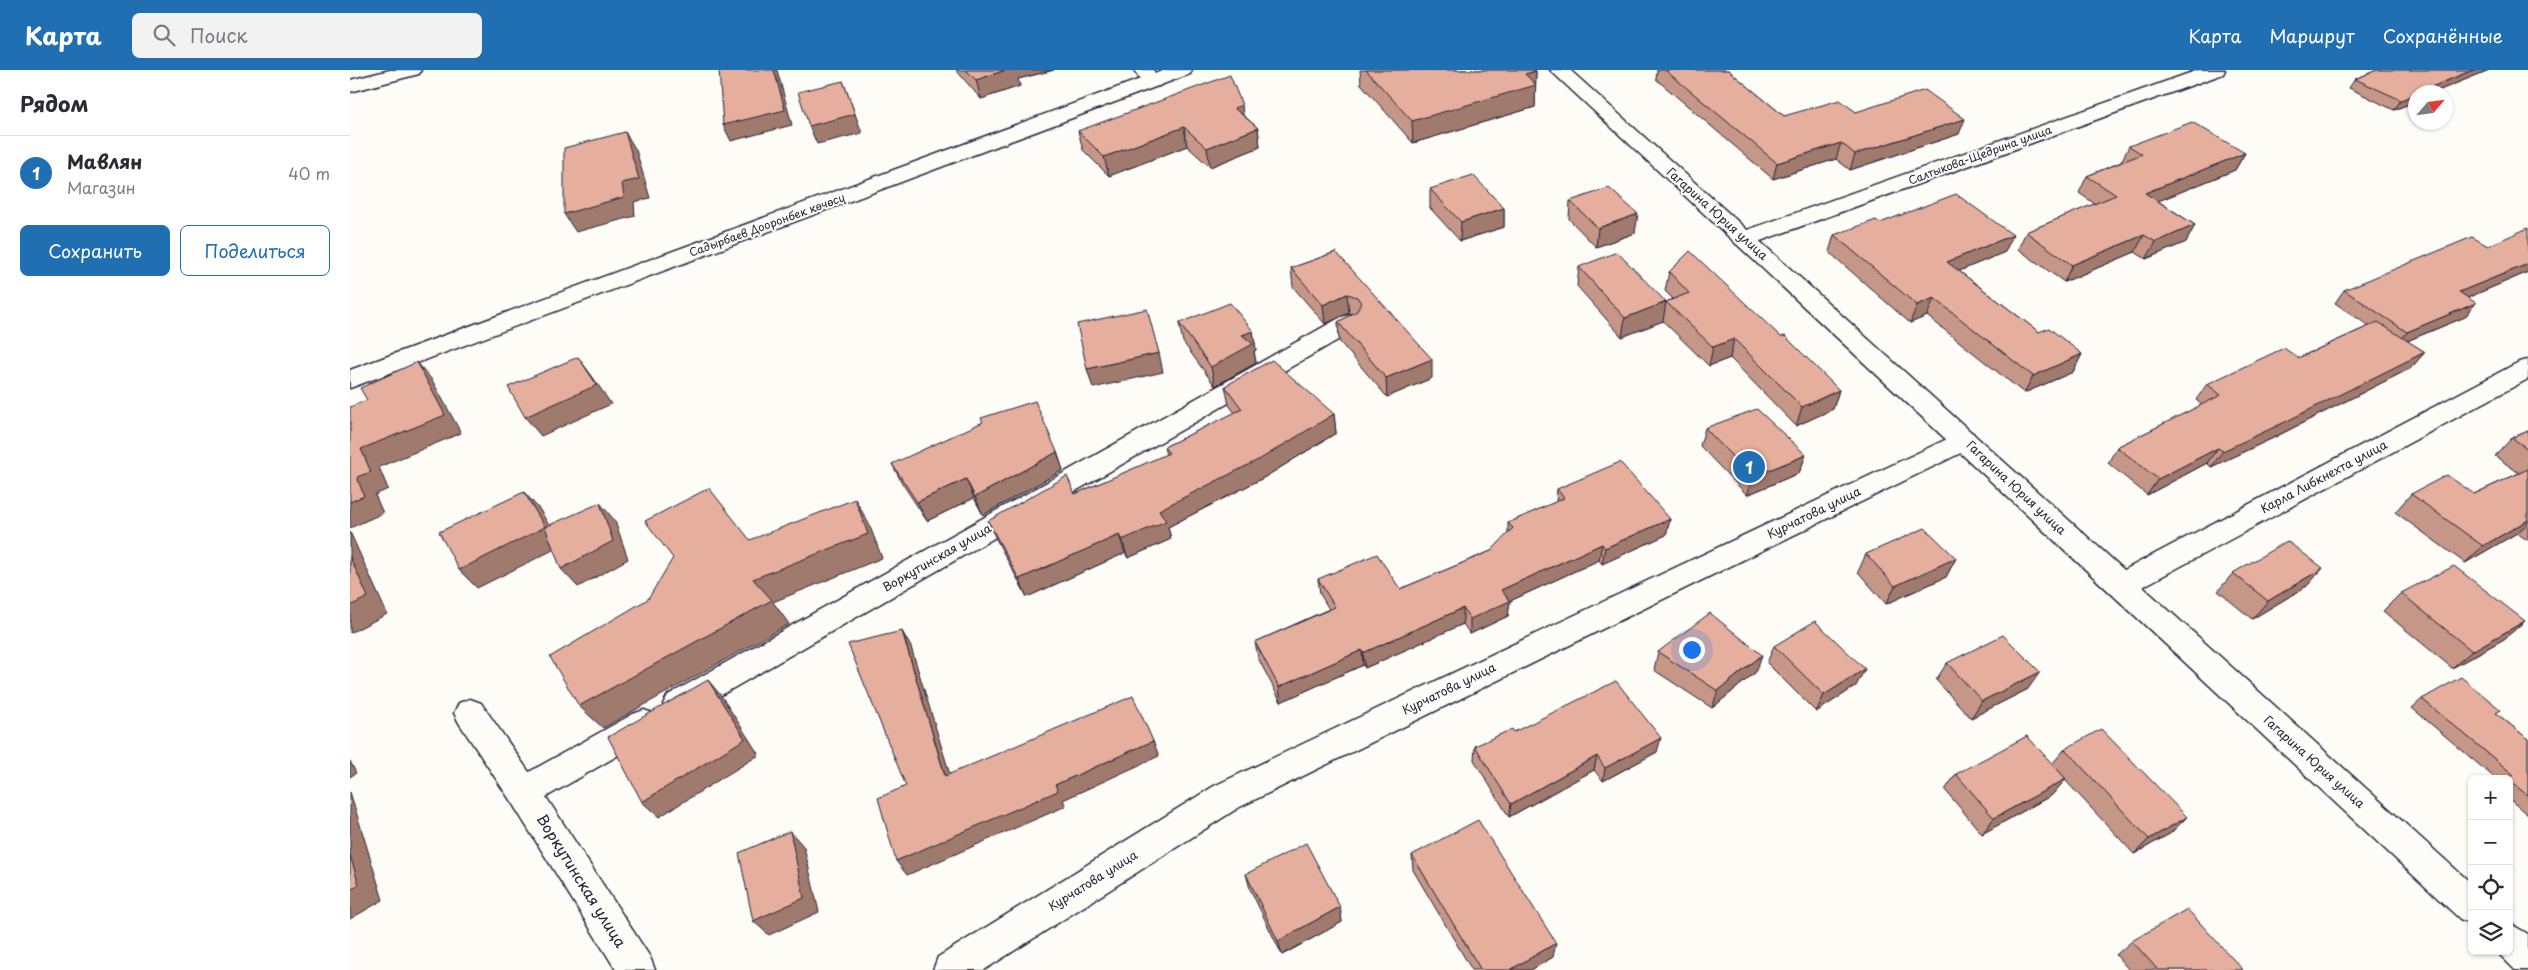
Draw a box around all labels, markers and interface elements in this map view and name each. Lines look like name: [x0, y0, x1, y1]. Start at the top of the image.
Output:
search box: [132, 13, 482, 58]
text: Карта: [25, 17, 102, 53]
icon: search: [150, 21, 178, 49]
text: Поиск: [190, 21, 248, 49]
text: Карта: [2189, 22, 2241, 49]
text: Маршрут: [2269, 22, 2355, 49]
text: Сохранённые: [2383, 22, 2503, 49]
north arrow: [2408, 85, 2453, 130]
text: Рядом: [20, 87, 88, 119]
street label: Салтыкова-Щедрина улица: [1906, 121, 2054, 188]
text: Мавлян: [67, 147, 142, 175]
text: 1: [32, 161, 40, 185]
text: 40 m: [288, 161, 330, 185]
street label: Гагарина Юрия улица: [1663, 163, 1773, 264]
text: Магазин: [67, 175, 136, 199]
street label: Садырбаев Дооронбек көчөсү: [687, 188, 848, 261]
button: Сохранить: [20, 225, 170, 276]
button: Поделиться: [180, 225, 330, 276]
street label: Карла Либкнехта улица: [2257, 435, 2390, 517]
street label: Гагарина Юрия улица: [1963, 436, 2071, 539]
pin: 1: [1733, 448, 1765, 486]
street label: Курчатова улица: [1764, 481, 1864, 543]
street label: Воркутинская улица: [879, 518, 995, 596]
your location: [1679, 637, 1705, 663]
street label: Курчатова улица: [1399, 657, 1499, 719]
street label: Гагарина Юрия улица: [2260, 711, 2370, 812]
map controls: [2468, 775, 2513, 955]
button: +: [2468, 775, 2513, 820]
street label: Воркутинская улица: [532, 809, 633, 952]
button: −: [2468, 820, 2513, 865]
street label: Курчатова улица: [1044, 845, 1141, 915]
button: locate: [2468, 865, 2513, 910]
button: layers: [2468, 910, 2513, 955]

